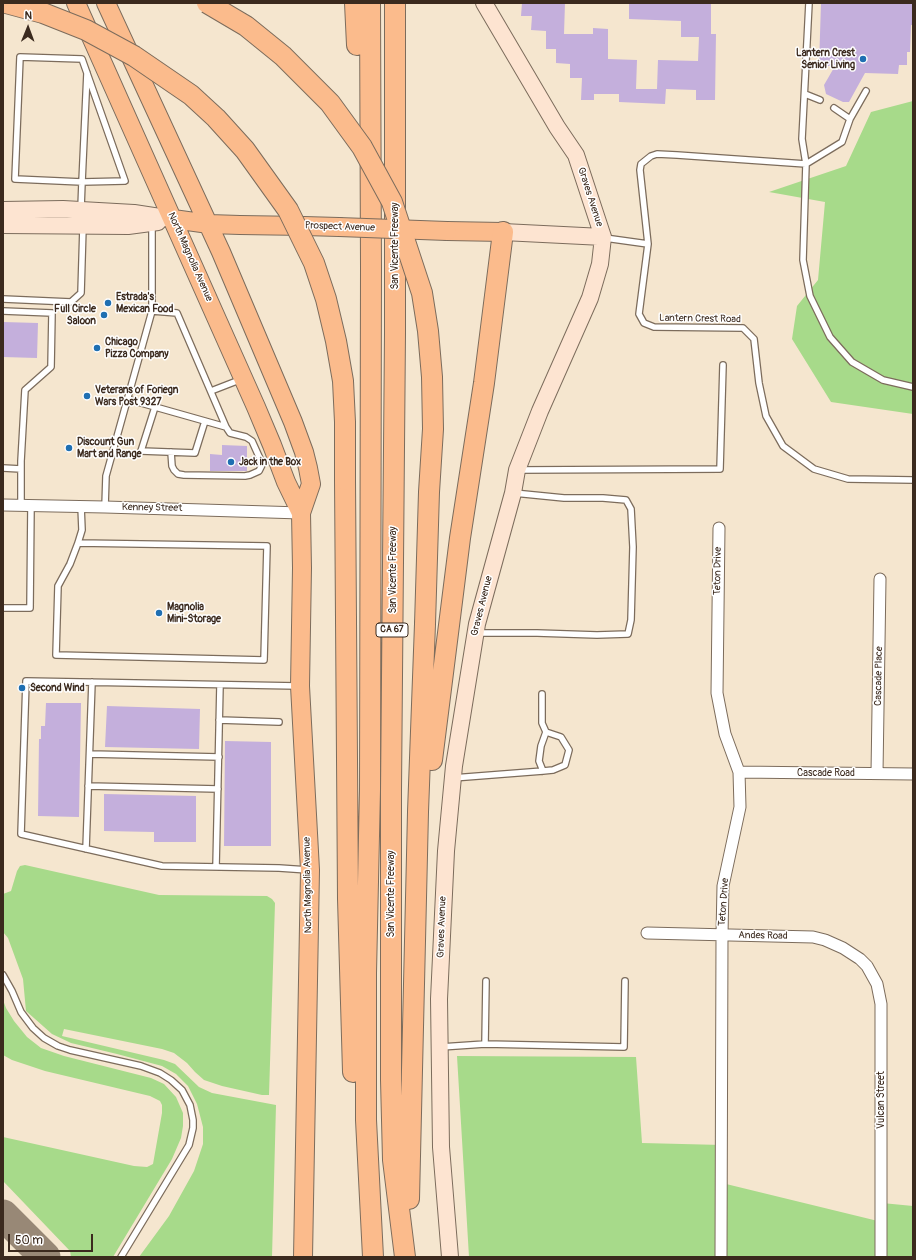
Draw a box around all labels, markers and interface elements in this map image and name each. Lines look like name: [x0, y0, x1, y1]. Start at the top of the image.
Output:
north arrow: [8, 8, 48, 48]
text: N: [24, 9, 32, 22]
place label: Lantern Crest Senior Living: [796, 47, 855, 70]
marker: Lantern Crest Senior Living: [858, 54, 868, 64]
street label: Graves Avenue: [575, 166, 605, 228]
street label: San Vicente Freeway: [389, 202, 401, 290]
street label: North Magnolia Avenue: [165, 211, 215, 303]
street label: Prospect Avenue: [305, 220, 375, 234]
place label: Estrada's Mexican Food: [116, 291, 173, 314]
marker: Estrada's Mexican Food: [103, 298, 113, 308]
place label: Full Circle Saloon: [54, 303, 96, 326]
marker: Full Circle Saloon: [99, 310, 109, 320]
street label: Lantern Crest Road: [659, 312, 741, 326]
place label: Chicago Pizza Company: [105, 336, 168, 360]
marker: Chicago Pizza Company: [92, 343, 102, 353]
place label: Veterans of Foriegn Wars Post 9327: [95, 384, 178, 408]
marker: Veterans of Foriegn Wars Post 9327: [82, 391, 92, 401]
place label: Discount Gun Mart and Range: [77, 436, 141, 460]
marker: Discount Gun Mart and Range: [64, 443, 74, 453]
place label: Jack in the Box: [239, 456, 301, 468]
marker: Jack in the Box: [226, 457, 236, 467]
street label: Kenney Street: [122, 501, 182, 515]
street label: San Vicente Freeway: [387, 526, 399, 614]
street label: Teton Drive: [712, 547, 724, 595]
street label: Graves Avenue: [469, 575, 495, 637]
place label: Magnolia Mini-Storage: [167, 601, 221, 624]
marker: Magnolia Mini-Storage: [154, 608, 164, 618]
road number: CA 67: [376, 623, 408, 637]
street label: Cascade Place: [872, 646, 886, 706]
place label: Second Wind: [30, 682, 85, 694]
marker: Second Wind: [17, 683, 27, 693]
street label: Cascade Road: [797, 767, 855, 779]
street label: North Magnolia Avenue: [301, 837, 315, 933]
street label: San Vicente Freeway: [385, 850, 397, 938]
street label: Teton Drive: [716, 877, 732, 927]
street label: Graves Avenue: [435, 896, 449, 958]
street label: Andes Road: [738, 930, 788, 942]
street label: Vulcan Street: [875, 1071, 887, 1129]
scale bar: [10, 1226, 95, 1252]
text: 50 m: [15, 1233, 43, 1248]

